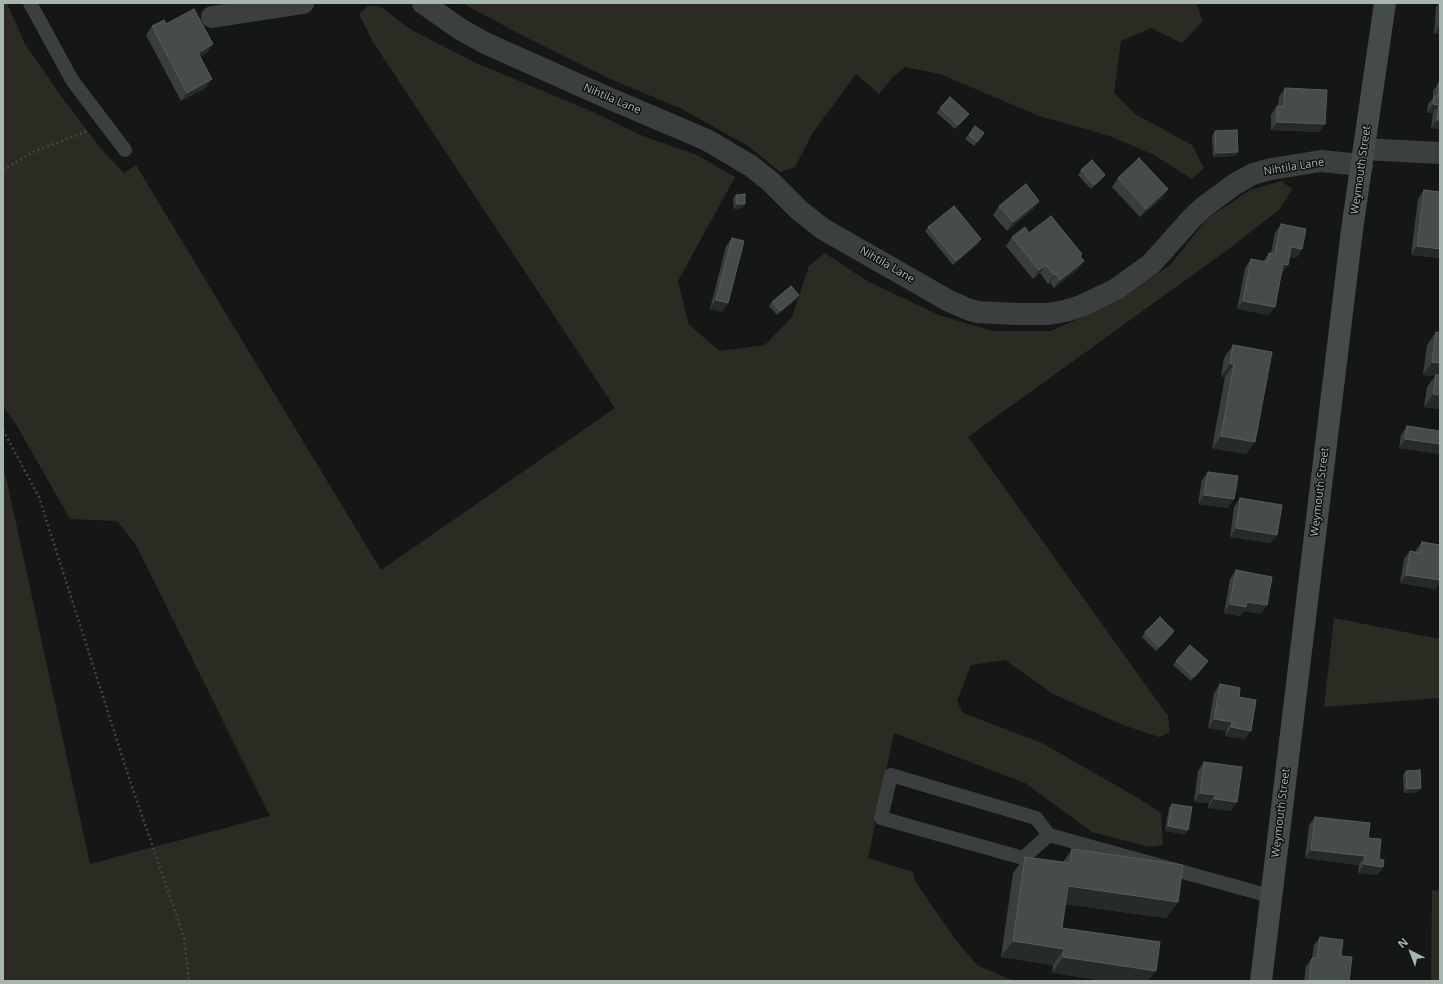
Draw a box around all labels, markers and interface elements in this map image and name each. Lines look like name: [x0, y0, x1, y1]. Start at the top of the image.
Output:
street label: Nihtila Lane: [581, 81, 643, 117]
street label: Weymouth Street: [1348, 125, 1374, 215]
street label: Nihtila Lane: [1263, 156, 1325, 178]
street label: Nihtila Lane: [857, 244, 917, 286]
street label: Weymouth Street: [1308, 447, 1332, 537]
street label: Weymouth Street: [1269, 768, 1293, 858]
north arrow: [1391, 932, 1431, 972]
text: N: [1394, 934, 1411, 951]

